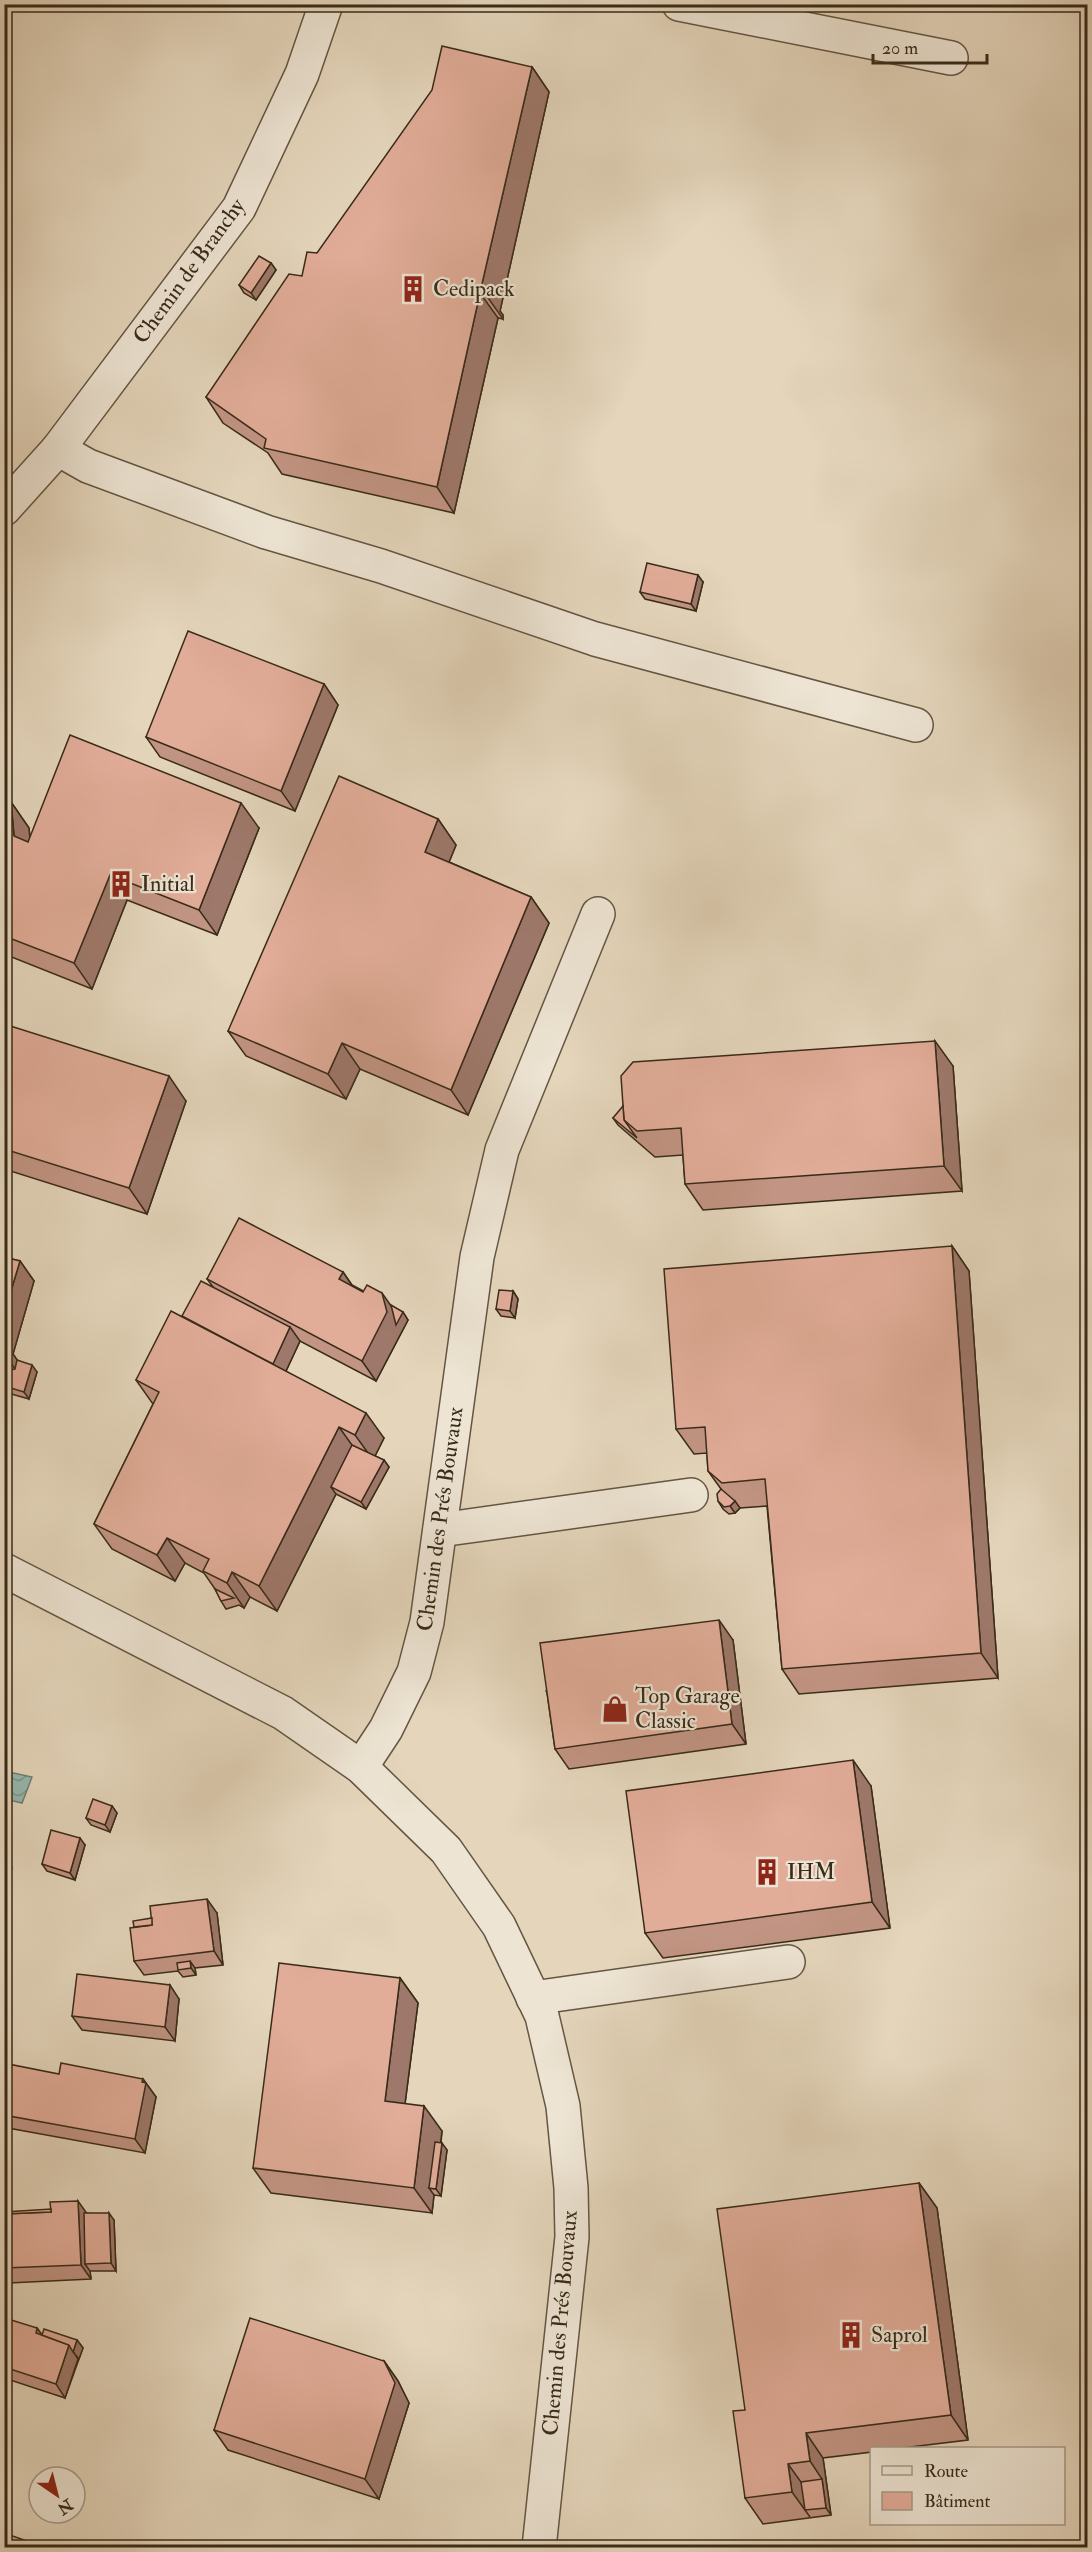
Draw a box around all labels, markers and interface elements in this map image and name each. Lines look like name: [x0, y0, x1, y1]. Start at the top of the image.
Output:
scale bar: [873, 27, 987, 65]
text: 20 m: [882, 37, 918, 60]
street label: Chemin de Branchy: [127, 193, 251, 349]
building icon: Cedipack: [398, 274, 428, 304]
place label: Cedipack: [433, 275, 515, 304]
building icon: Initial: [106, 869, 136, 899]
place label: Initial: [141, 870, 195, 898]
street label: Chemin des Prés Bouvaux: [410, 1405, 470, 1633]
place label: Top Garage Classic: [635, 1682, 740, 1735]
shop icon: Top Garage Classic: [600, 1694, 630, 1724]
building icon: IHM: [752, 1857, 782, 1887]
place label: IHM: [787, 1858, 835, 1886]
street label: Chemin des Prés Bouvaux: [536, 2209, 584, 2437]
building icon: Saprol: [836, 2320, 866, 2350]
place label: Saprol: [871, 2321, 928, 2350]
legend: [870, 2447, 1065, 2525]
text: Route: [924, 2460, 968, 2483]
north arrow: [27, 2465, 87, 2525]
text: Bâtiment: [924, 2490, 990, 2513]
text: N: [53, 2494, 77, 2519]

